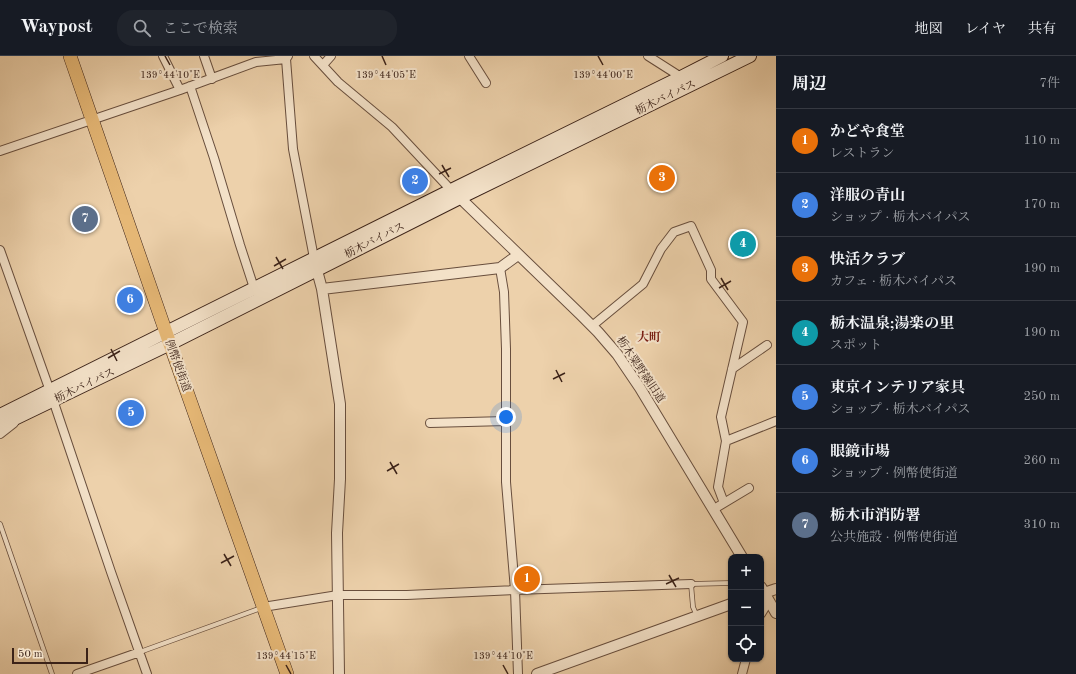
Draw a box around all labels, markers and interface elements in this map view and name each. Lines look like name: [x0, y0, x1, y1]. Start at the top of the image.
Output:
search box: [117, 10, 397, 46]
icon: search: [131, 17, 153, 39]
text: Waypost: [20, 18, 93, 37]
text: ここで検索: [163, 22, 238, 37]
text: 地図: [915, 22, 943, 36]
text: レイヤ: [965, 22, 1006, 36]
text: 共有: [1028, 22, 1056, 36]
text: 139°44'10"E: [140, 70, 200, 80]
text: 139°44'05"E: [356, 70, 416, 80]
text: 139°44'00"E: [573, 70, 633, 80]
text: 周辺: [792, 76, 826, 93]
street label: 栃木バイパス: [633, 77, 698, 117]
text: 7件: [1039, 77, 1060, 90]
text: かどや食堂: [830, 125, 905, 140]
text: 1: [801, 134, 809, 147]
text: 110 m: [1023, 134, 1060, 147]
text: レストラン: [830, 147, 895, 160]
pin: 3: [649, 163, 675, 193]
pin: 2: [402, 166, 428, 196]
text: 洋服の青山: [830, 189, 905, 204]
text: 2: [801, 198, 809, 211]
text: 170 m: [1023, 198, 1060, 211]
pin: 7: [72, 204, 98, 234]
text: ショップ · 栃木バイパス: [830, 211, 970, 224]
street label: 栃木バイパス: [342, 219, 407, 261]
pin: 4: [730, 229, 756, 259]
text: 快活クラブ: [830, 253, 905, 268]
text: 3: [801, 262, 809, 275]
text: 190 m: [1023, 262, 1060, 275]
text: カフェ · 栃木バイパス: [830, 275, 957, 288]
pin: 6: [117, 285, 143, 315]
text: 栃木温泉;湯楽の里: [830, 317, 954, 332]
text: 4: [801, 326, 809, 339]
text: 190 m: [1023, 326, 1060, 339]
district label: 大町: [637, 330, 661, 344]
street label: 栃木粟野線旧道: [614, 334, 668, 405]
street label: 例幣使街道: [162, 338, 193, 394]
text: スポット: [830, 339, 882, 352]
street label: 栃木バイパス: [52, 365, 117, 405]
text: 東京インテリア家具: [830, 381, 965, 396]
text: 5: [801, 390, 809, 403]
text: 250 m: [1023, 390, 1060, 403]
pin: 5: [118, 398, 144, 428]
text: ショップ · 栃木バイパス: [830, 403, 970, 416]
your location: [496, 407, 516, 427]
text: 眼鏡市場: [830, 445, 890, 460]
text: 6: [801, 454, 809, 467]
text: 260 m: [1023, 454, 1060, 467]
text: ショップ · 例幣使街道: [830, 467, 958, 480]
text: 栃木市消防署: [830, 509, 920, 524]
text: 7: [801, 518, 809, 531]
text: 310 m: [1023, 518, 1060, 531]
text: 公共施設 · 例幣使街道: [830, 531, 958, 544]
map controls: [728, 554, 764, 662]
button: +: [728, 554, 764, 590]
pin: 1: [514, 564, 540, 594]
button: −: [728, 590, 764, 626]
button: locate: [728, 626, 764, 662]
scale bar: [12, 646, 88, 665]
text: 50 m: [18, 649, 43, 660]
text: 139°44'15"E: [256, 651, 316, 661]
text: 139°44'10"E: [473, 651, 533, 661]

